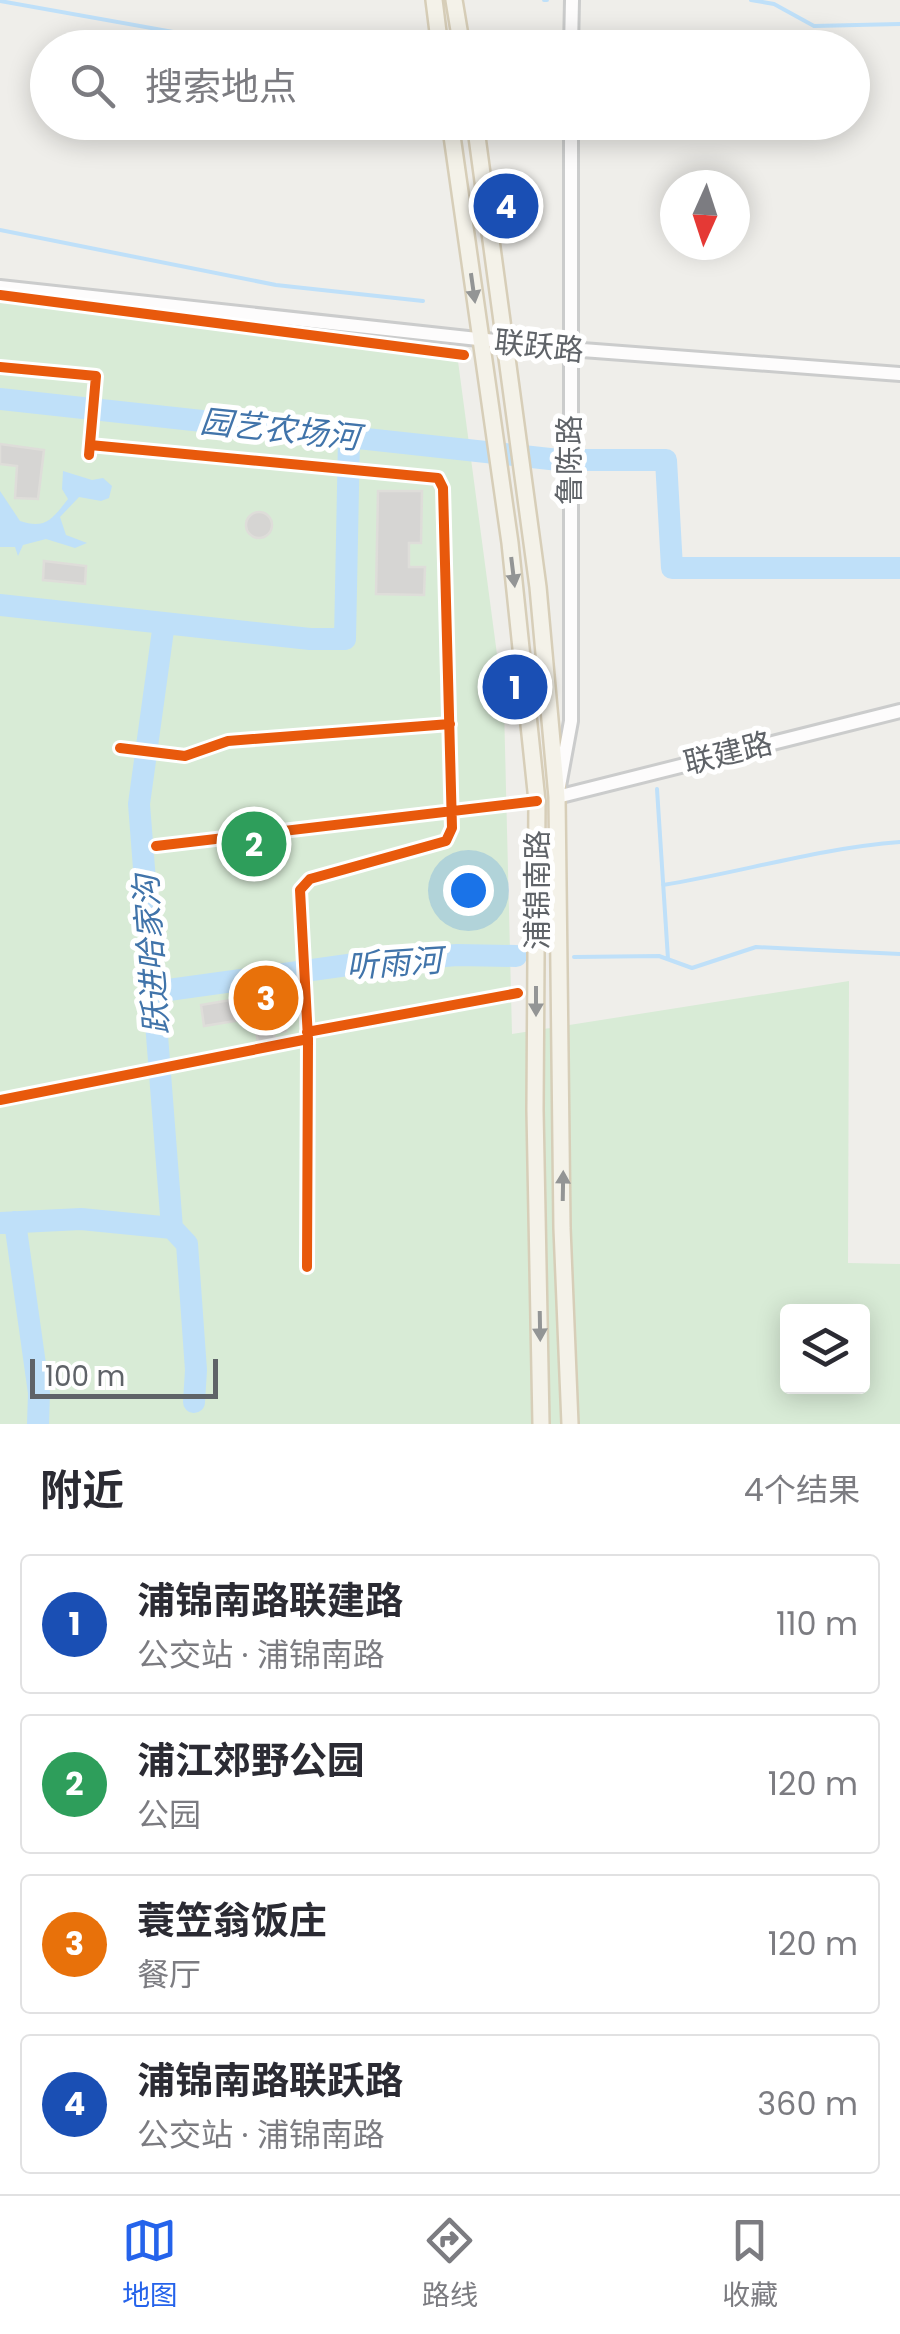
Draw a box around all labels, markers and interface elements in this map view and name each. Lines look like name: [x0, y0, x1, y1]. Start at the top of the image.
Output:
search box: [30, 30, 870, 140]
icon: search: [65, 58, 120, 113]
text: 搜索地点: [145, 60, 297, 113]
pin: 4: [474, 168, 538, 244]
north arrow: [660, 170, 750, 260]
one-way arrow: [466, 273, 482, 305]
street label: 联跃路: [492, 320, 586, 372]
water label: 园艺农场河: [198, 398, 368, 460]
street label: 鲁陈路: [548, 415, 591, 505]
one-way arrow: [505, 556, 521, 588]
pin: 1: [482, 650, 548, 724]
street label: 联建路: [679, 721, 777, 785]
pin: 2: [222, 806, 286, 882]
street label: 浦锦南路: [516, 830, 559, 950]
your location: [443, 865, 494, 916]
water label: 跃进哈家沟: [123, 871, 179, 1036]
water label: 听雨河: [345, 937, 449, 989]
pin: 3: [234, 960, 298, 1036]
one-way arrow: [528, 985, 544, 1017]
one-way arrow: [555, 1170, 571, 1202]
map controls: [780, 1304, 870, 1394]
button: layers: [780, 1304, 870, 1394]
one-way arrow: [532, 1310, 548, 1342]
scale bar: [30, 1354, 218, 1398]
text: 100 m: [45, 1357, 125, 1396]
text: 附近: [40, 1461, 124, 1520]
text: 4个结果: [744, 1467, 860, 1512]
text: 浦锦南路联建路: [137, 1574, 403, 1627]
text: 1: [68, 1601, 81, 1646]
text: 110 m: [776, 1601, 858, 1646]
text: 公交站 · 浦锦南路: [137, 1632, 385, 1677]
text: 浦江郊野公园: [137, 1734, 365, 1787]
text: 2: [65, 1761, 84, 1806]
text: 120 m: [768, 1761, 858, 1806]
text: 公园: [137, 1792, 201, 1837]
text: 蓑笠翁饭庄: [137, 1894, 327, 1947]
text: 3: [65, 1921, 84, 1966]
text: 120 m: [768, 1921, 858, 1966]
text: 餐厅: [137, 1952, 201, 1997]
text: 浦锦南路联跃路: [137, 2054, 403, 2107]
text: 4: [64, 2081, 85, 2126]
text: 360 m: [757, 2081, 858, 2126]
text: 公交站 · 浦锦南路: [137, 2112, 385, 2157]
tab: 地图: [122, 2213, 178, 2317]
tab: 路线: [422, 2213, 478, 2317]
tab: 收藏: [722, 2213, 778, 2317]

